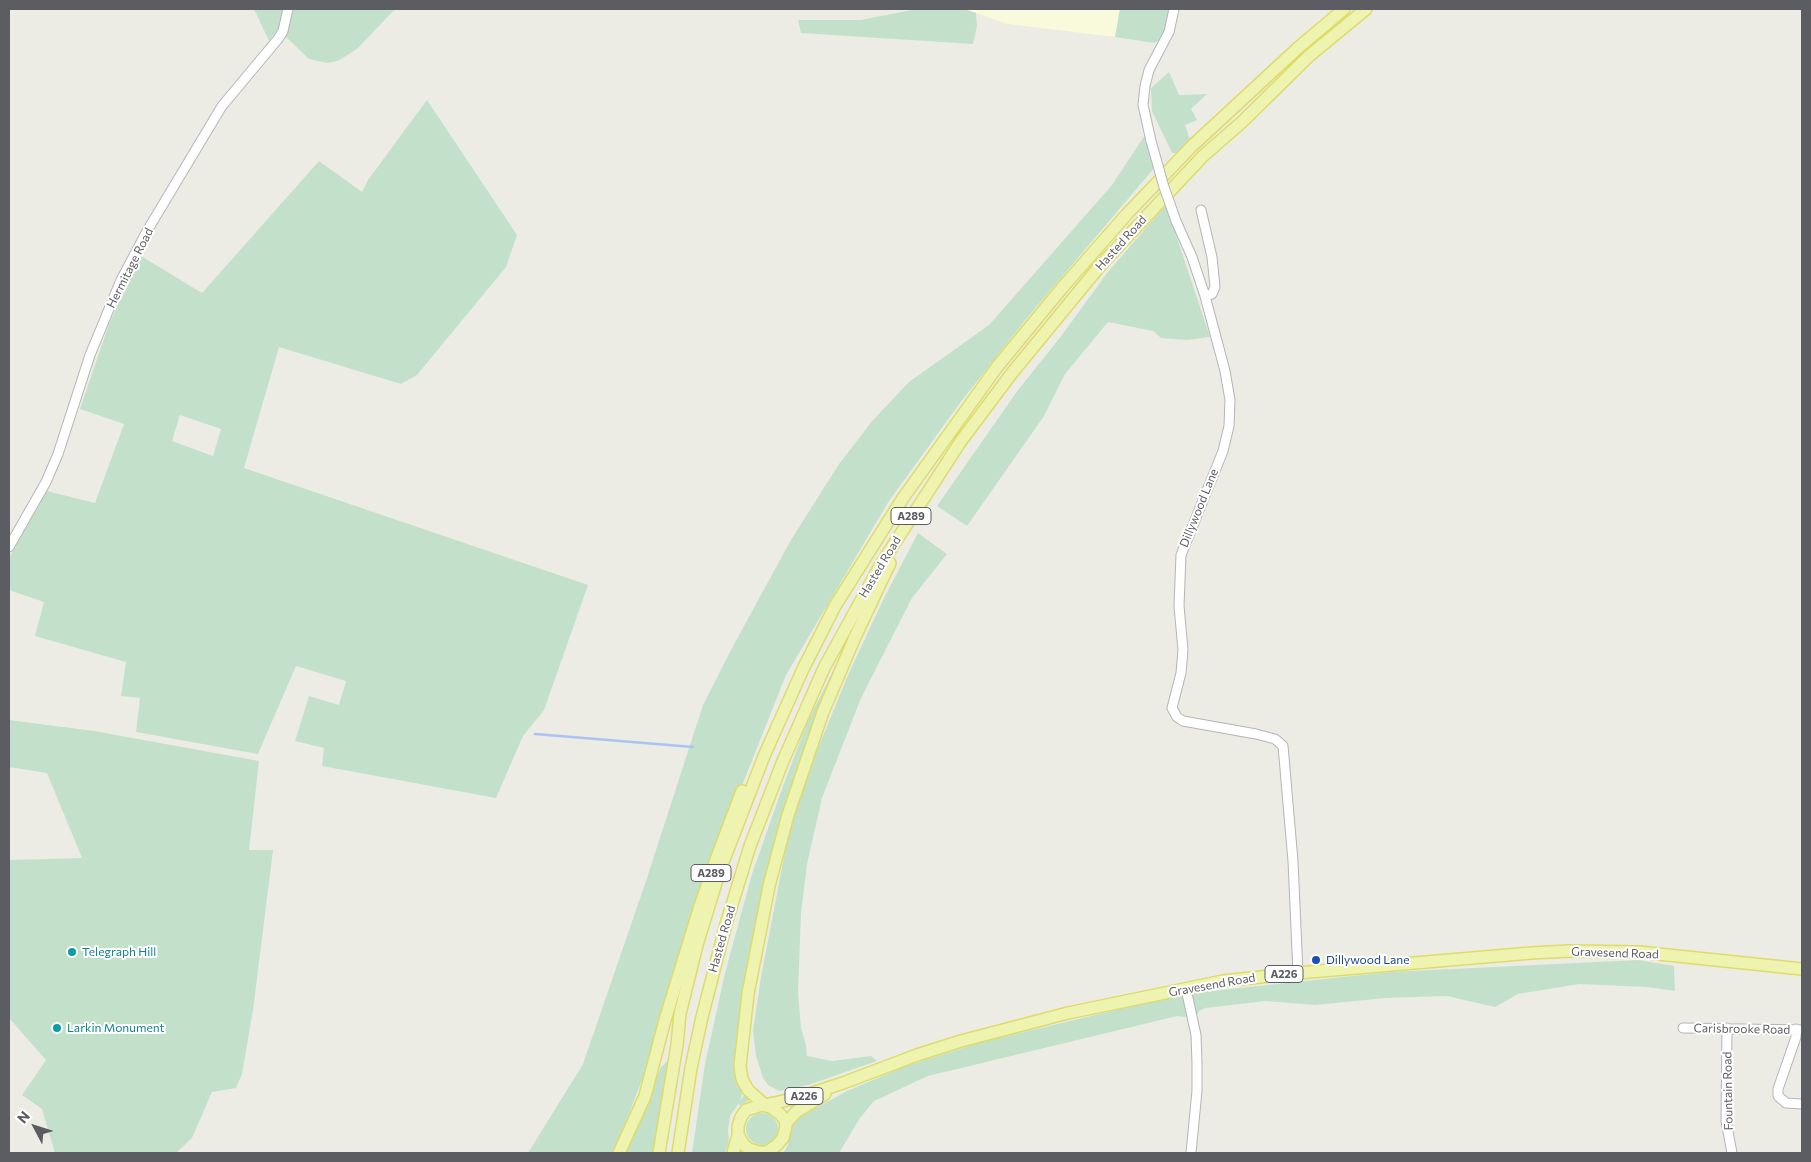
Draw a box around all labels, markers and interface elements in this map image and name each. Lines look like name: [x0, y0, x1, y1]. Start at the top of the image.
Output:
street label: Hasted Road: [1093, 213, 1149, 273]
street label: Hermitage Road: [104, 226, 156, 310]
street label: Dillywood Lane: [1177, 467, 1221, 549]
road number: A289: [891, 508, 931, 524]
street label: Hasted Road: [856, 534, 904, 600]
road number: A289: [691, 864, 731, 881]
street label: Hasted Road: [706, 904, 738, 974]
street label: Gravesend Road: [1571, 944, 1659, 962]
place label: Telegraph Hill: [82, 945, 156, 959]
marker: Telegraph Hill: [66, 946, 78, 958]
place label: Dillywood Lane: [1326, 953, 1410, 967]
marker: Dillywood Lane: [1310, 954, 1322, 966]
road number: A226: [1265, 966, 1303, 982]
street label: Gravesend Road: [1168, 970, 1256, 1000]
place label: Larkin Monument: [67, 1021, 165, 1035]
street label: Carisbrooke Road: [1694, 1021, 1790, 1037]
marker: Larkin Monument: [51, 1022, 63, 1034]
street label: Fountain Road: [1720, 1051, 1736, 1131]
road number: A226: [785, 1088, 823, 1104]
north arrow: [10, 1102, 60, 1152]
text: N: [13, 1108, 33, 1127]

